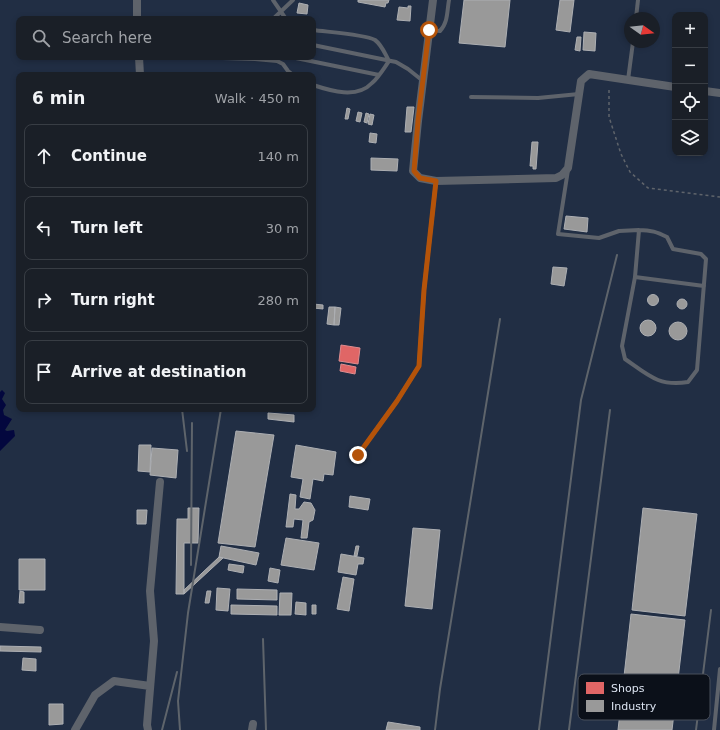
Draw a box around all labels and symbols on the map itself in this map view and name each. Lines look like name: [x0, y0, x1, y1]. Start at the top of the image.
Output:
north arrow: [624, 12, 660, 48]
route start: [420, 21, 438, 39]
route end: [349, 446, 367, 464]
legend: [578, 674, 710, 720]
text: Shops: [611, 682, 645, 695]
text: Industry: [611, 700, 657, 713]

